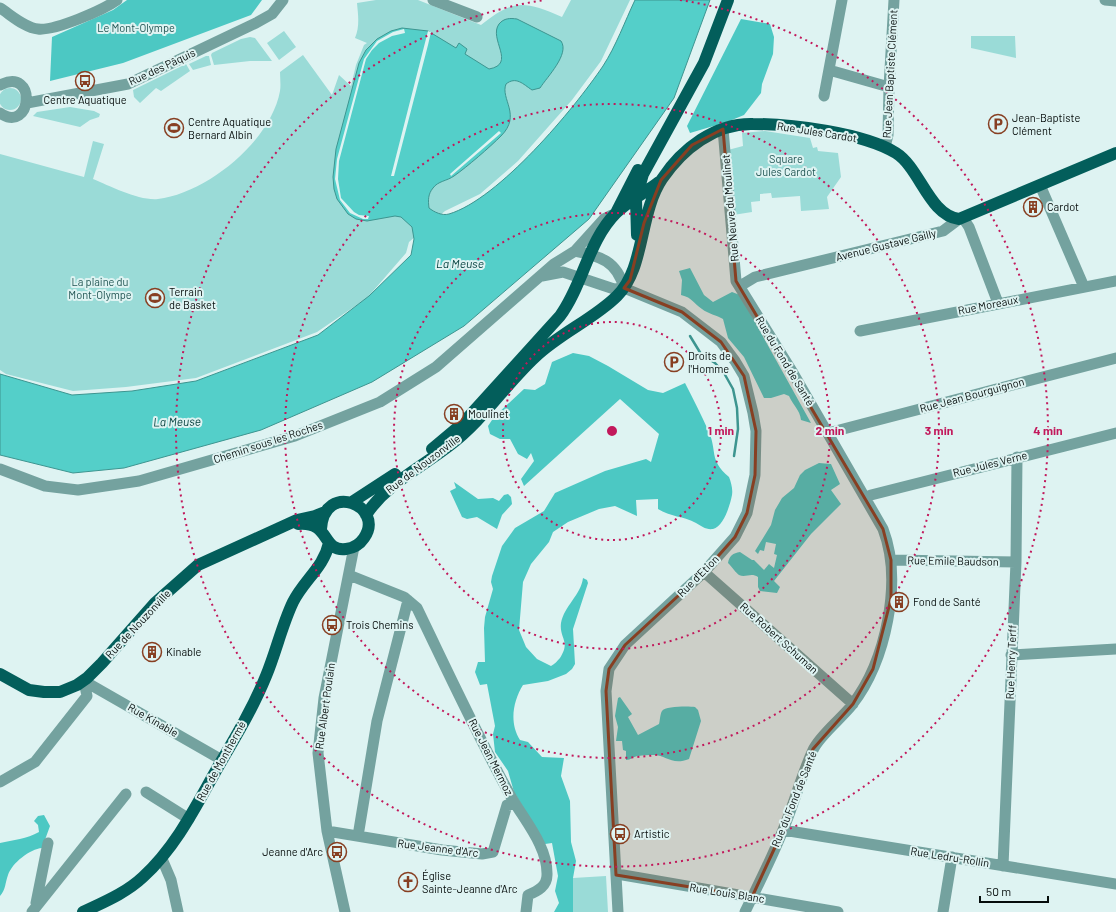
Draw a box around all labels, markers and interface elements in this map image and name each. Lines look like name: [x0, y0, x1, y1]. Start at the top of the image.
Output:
street label: Rue Jean Baptiste Clément: [880, 9, 899, 139]
park label: Le Mont-Olympe: [97, 21, 175, 34]
street label: Rue des Pâquis: [126, 45, 197, 88]
bus stop icon: Centre Aquatique: [74, 70, 96, 92]
place label: Centre Aquatique: [43, 93, 127, 106]
place label: Jean-Baptiste Clément: [1012, 111, 1080, 137]
parking icon: Jean-Baptiste Clément: [987, 113, 1009, 135]
place label: Centre Aquatique Bernard Albin: [188, 115, 271, 141]
sports icon: Centre Aquatique Bernard Albin: [163, 117, 185, 139]
street label: Rue Jules Cardot: [776, 119, 858, 144]
park label: Square Jules Cardot: [756, 152, 816, 178]
street label: Rue Neuve du Moulinet: [718, 154, 741, 262]
building icon: Cardot: [1022, 196, 1044, 218]
place label: Cardot: [1047, 200, 1079, 213]
street label: Avenue Gustave Gailly: [834, 226, 937, 263]
water label: La Meuse: [436, 256, 484, 270]
park label: La plaine du Mont-Olympe: [68, 275, 132, 301]
place label: Terrain de Basket: [169, 285, 216, 311]
sports icon: Terrain de Basket: [144, 287, 166, 309]
street label: Rue Moreaux: [957, 292, 1019, 317]
street label: Rue du Fond de Santé: [753, 314, 817, 408]
place label: Droits de l'Homme: [688, 349, 731, 375]
parking icon: Droits de l'Homme: [663, 351, 685, 373]
street label: Rue Jean Bourguignon: [918, 374, 1026, 415]
building icon: Moulinet: [443, 403, 465, 425]
place label: Moulinet: [468, 407, 509, 420]
water label: La Meuse: [153, 414, 201, 428]
street label: Chemin sous les Roches: [212, 418, 324, 465]
text: 1 min: [708, 423, 734, 437]
text: 2 min: [816, 423, 844, 437]
text: 3 min: [925, 423, 953, 437]
text: 4 min: [1033, 423, 1063, 437]
centre of rings: [605, 424, 619, 438]
street label: Rue de Nouzonville: [383, 431, 463, 496]
street label: Rue Jules Verne: [951, 448, 1029, 479]
street label: Rue d'Etion: [674, 552, 721, 599]
street label: Rue Emile Baudson: [907, 553, 999, 568]
street label: Rue de Nouzonville: [102, 586, 173, 661]
building icon: Fond de Santé: [888, 591, 910, 613]
place label: Fond de Santé: [913, 595, 981, 608]
street label: Rue Robert Schuman: [738, 599, 821, 676]
bus stop icon: Trois Chemins: [321, 614, 343, 636]
place label: Trois Chemins: [346, 618, 413, 631]
street label: Rue Henry Terff: [1003, 624, 1018, 699]
building icon: Kinable: [141, 641, 163, 663]
place label: Kinable: [166, 645, 202, 658]
street label: Rue Albert Poulain: [312, 662, 337, 750]
street label: Rue Kinable: [126, 700, 181, 739]
street label: Rue Jean Mermoz: [467, 716, 516, 797]
street label: Rue de Monthermé: [193, 718, 248, 803]
street label: Rue du Fond de Santé: [768, 749, 819, 849]
bus stop icon: Artistic: [609, 823, 631, 845]
place label: Artistic: [634, 827, 670, 840]
street label: Rue Jeanne d'Arc: [397, 836, 480, 859]
bus stop icon: Jeanne d'Arc: [326, 841, 348, 863]
street label: Rue Ledru-Rollin: [910, 844, 990, 869]
place label: Jeanne d'Arc: [262, 845, 323, 858]
place label: Église Sainte-Jeanne d'Arc: [422, 869, 518, 895]
church icon: Église Sainte-Jeanne d'Arc: [397, 871, 419, 893]
scale bar: [980, 878, 1048, 904]
street label: Rue Louis Blanc: [689, 880, 766, 905]
text: 50 m: [986, 884, 1011, 898]

